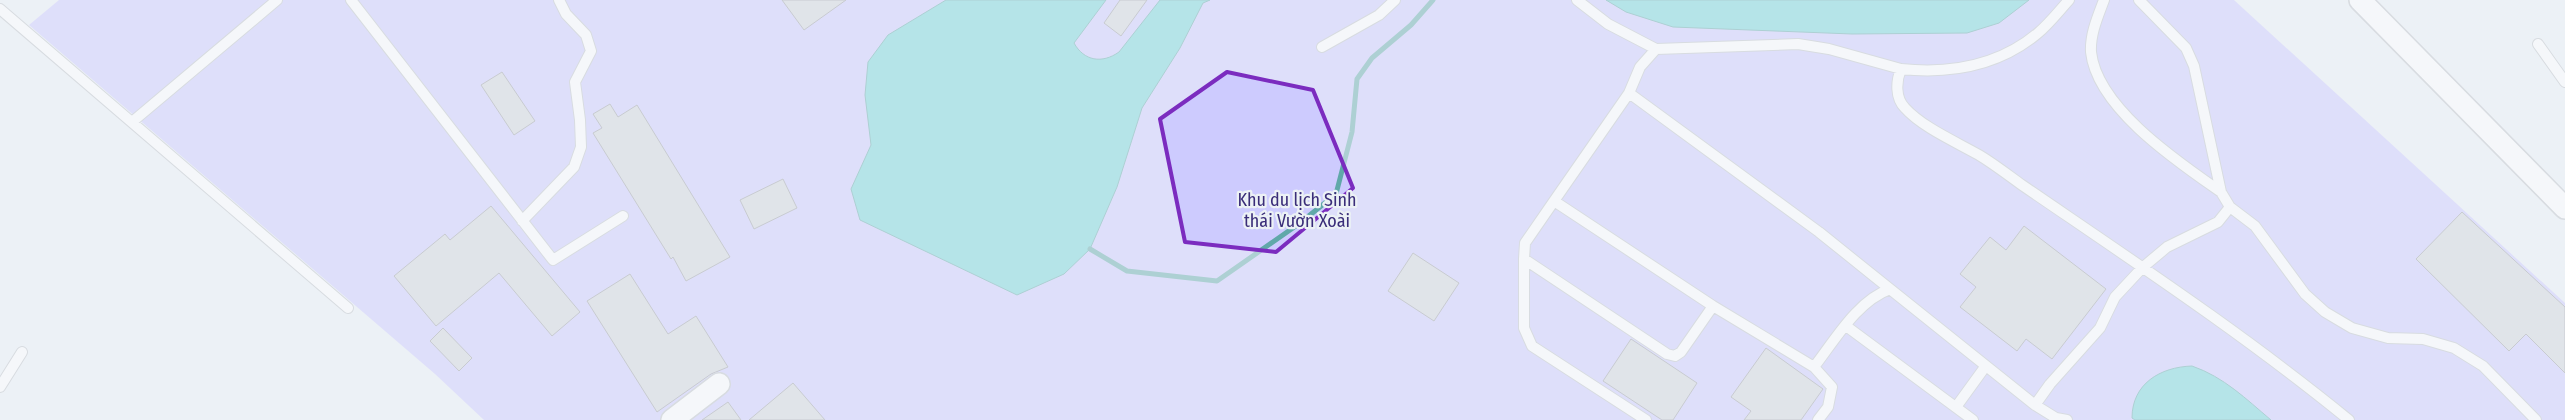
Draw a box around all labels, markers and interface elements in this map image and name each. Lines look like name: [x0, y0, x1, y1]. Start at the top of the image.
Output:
park label: Khu du lịch Sinh thái Vườn Xoài: [1237, 189, 1357, 232]

